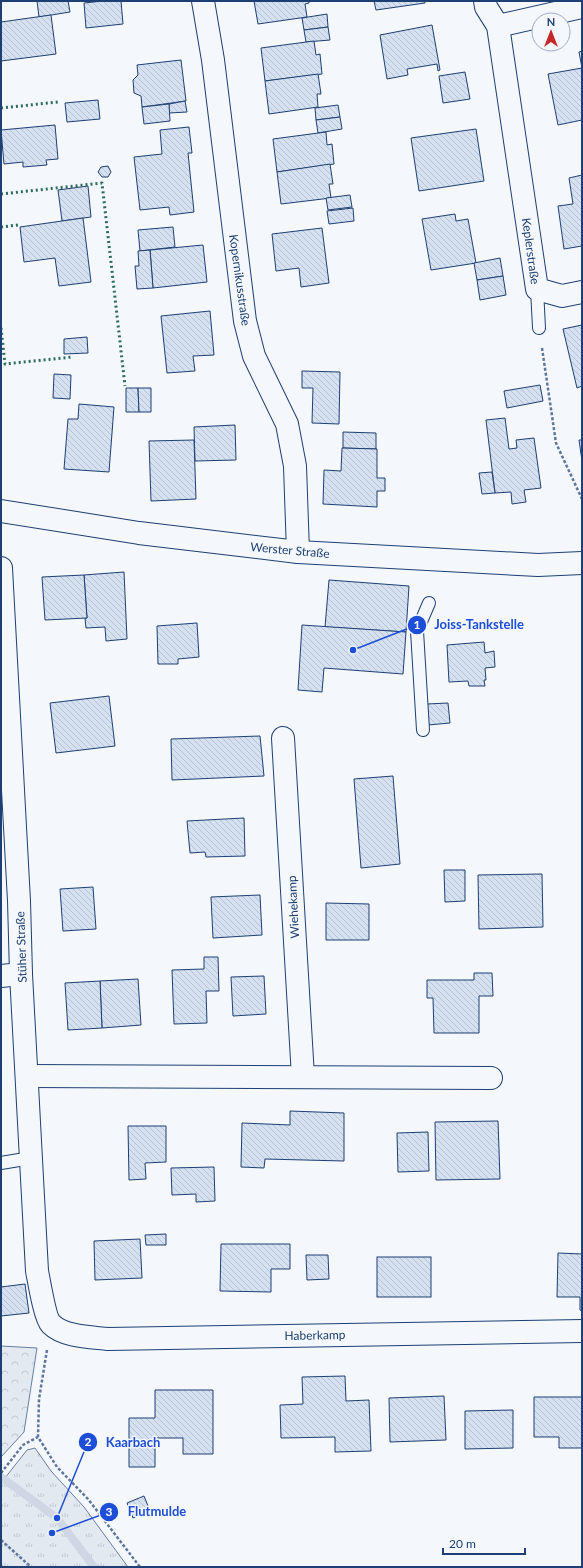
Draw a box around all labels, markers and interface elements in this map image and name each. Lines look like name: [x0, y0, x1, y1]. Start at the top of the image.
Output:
north arrow: [531, 12, 571, 52]
text: N: [547, 15, 555, 28]
street label: Keplerstraße: [519, 217, 543, 285]
street label: Kopernikusstraße: [226, 233, 254, 327]
street label: Werster Straße: [250, 539, 330, 561]
callout: Joiss-Tankstelle: [407, 612, 532, 637]
text: Joiss-Tankstelle: [434, 616, 524, 632]
text: 1: [414, 617, 421, 632]
street label: Wiehekamp: [284, 875, 302, 939]
street label: Stüher Straße: [12, 911, 30, 983]
street label: Haberkamp: [284, 1327, 346, 1343]
callout: Kaarbach: [78, 1430, 168, 1455]
text: 2: [85, 1434, 92, 1449]
text: Kaarbach: [106, 1434, 160, 1450]
callout: Flutmulde: [99, 1499, 194, 1524]
text: Flutmulde: [128, 1503, 186, 1519]
text: 3: [106, 1504, 113, 1519]
scale bar: [443, 1530, 525, 1556]
text: 20 m: [449, 1536, 476, 1551]

